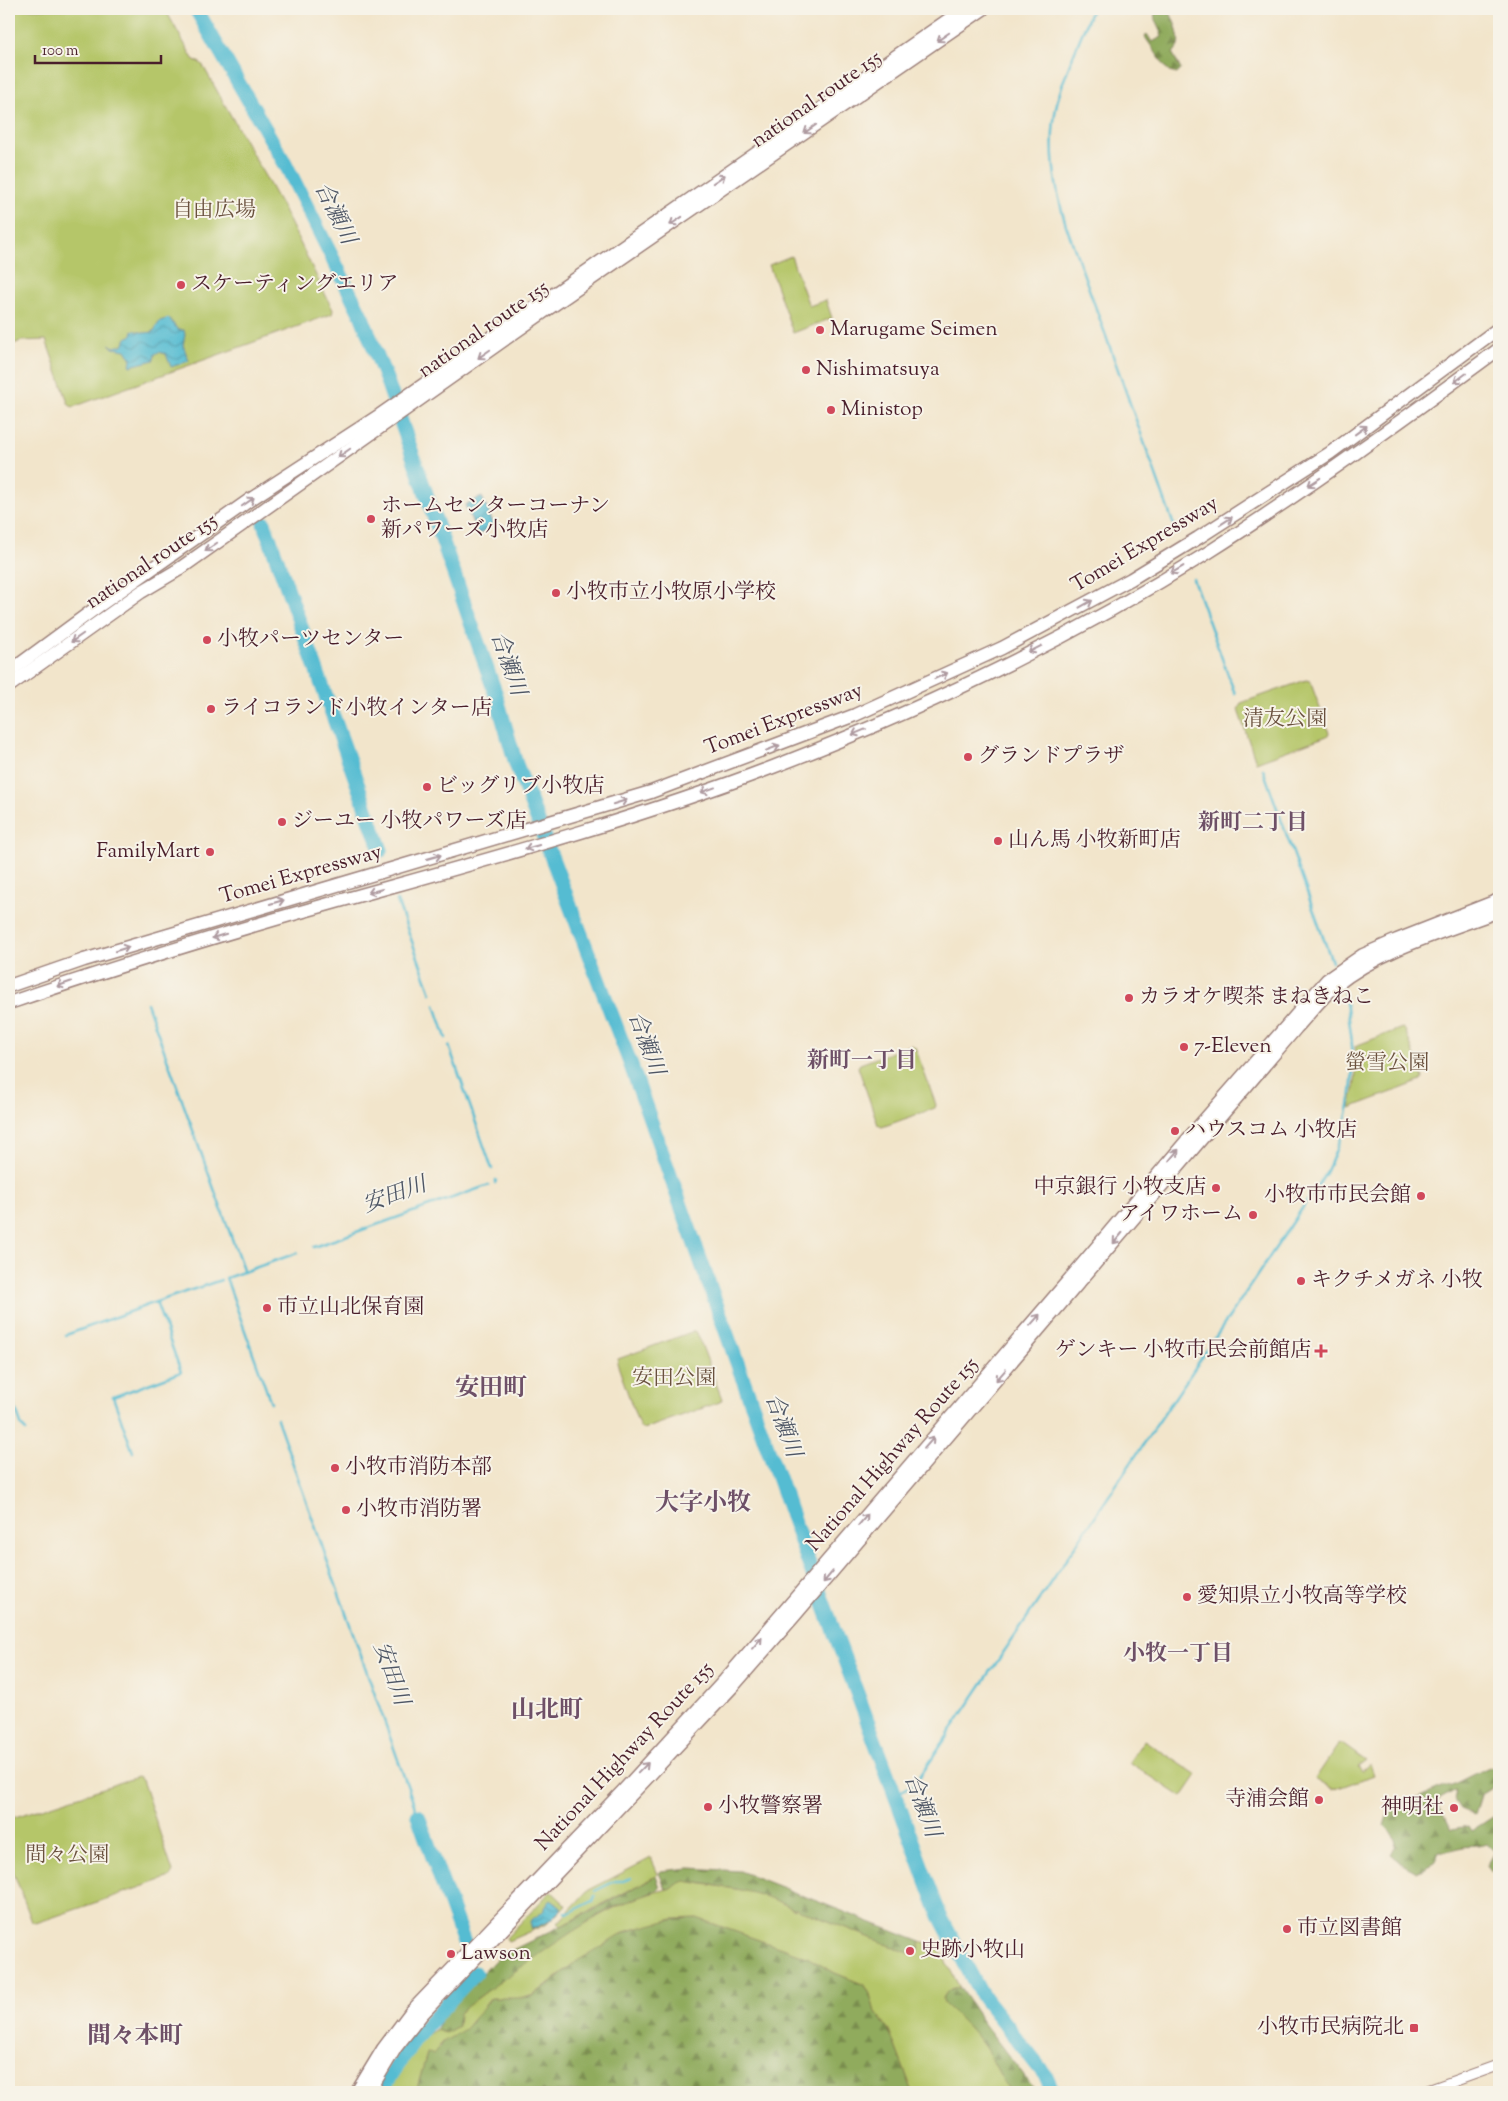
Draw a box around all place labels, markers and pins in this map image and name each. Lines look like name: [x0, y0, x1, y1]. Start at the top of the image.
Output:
place label: スケーティングエリア: [191, 270, 398, 300]
marker: スケーティングエリア: [175, 279, 187, 291]
place label: Marugame Seimen: [830, 315, 998, 345]
marker: Marugame Seimen: [814, 324, 826, 336]
place label: Nishimatsuya: [816, 355, 940, 385]
marker: Nishimatsuya: [800, 364, 812, 376]
place label: Ministop: [841, 395, 923, 425]
marker: Ministop: [825, 404, 837, 416]
place label: ホームセンターコーナン 新パワーズ小牧店: [381, 492, 610, 546]
marker: ホームセンターコーナン 新パワーズ小牧店: [365, 513, 377, 525]
place label: 小牧市立小牧原小学校: [566, 578, 776, 608]
marker: 小牧市立小牧原小学校: [550, 587, 562, 599]
place label: 小牧パーツセンター: [217, 625, 404, 655]
marker: 小牧パーツセンター: [201, 634, 213, 646]
place label: ライコランド小牧インター店: [221, 694, 492, 724]
marker: ライコランド小牧インター店: [205, 703, 217, 715]
place label: グランドプラザ: [978, 742, 1124, 772]
marker: グランドプラザ: [962, 751, 974, 763]
place label: ビッグリブ小牧店: [437, 772, 604, 802]
marker: ビッグリブ小牧店: [421, 781, 433, 793]
place label: ジーユー 小牧パワーズ店: [292, 807, 526, 837]
marker: ジーユー 小牧パワーズ店: [276, 816, 288, 828]
place label: 山ん馬 小牧新町店: [1008, 826, 1180, 856]
marker: 山ん馬 小牧新町店: [992, 835, 1004, 847]
place label: FamilyMart: [96, 837, 200, 867]
marker: FamilyMart: [204, 846, 216, 858]
place label: カラオケ喫茶 まねきねこ: [1139, 983, 1374, 1013]
marker: カラオケ喫茶 まねきねこ: [1123, 992, 1135, 1004]
place label: 7-Eleven: [1194, 1032, 1272, 1062]
marker: 7-Eleven: [1178, 1041, 1190, 1053]
place label: ハウスコム 小牧店: [1185, 1116, 1357, 1146]
marker: ハウスコム 小牧店: [1169, 1125, 1181, 1137]
place label: 中京銀行 小牧支店: [1034, 1173, 1206, 1203]
place label: 小牧市市民会館: [1264, 1181, 1411, 1211]
marker: 中京銀行 小牧支店: [1210, 1182, 1222, 1194]
marker: 小牧市市民会館: [1415, 1190, 1427, 1202]
place label: アイワホーム: [1119, 1200, 1243, 1230]
marker: アイワホーム: [1247, 1209, 1259, 1221]
place label: キクチメガネ 小牧: [1311, 1266, 1483, 1296]
marker: キクチメガネ 小牧: [1295, 1275, 1307, 1287]
place label: 市立山北保育園: [277, 1293, 424, 1323]
marker: 市立山北保育園: [261, 1302, 273, 1314]
place label: ゲンキー 小牧市民会前館店: [1055, 1336, 1311, 1366]
marker: ゲンキー 小牧市民会前館店: [1315, 1345, 1327, 1357]
place label: 小牧市消防本部: [345, 1453, 492, 1483]
marker: 小牧市消防本部: [329, 1462, 341, 1474]
place label: 小牧市消防署: [356, 1495, 482, 1525]
marker: 小牧市消防署: [340, 1504, 352, 1516]
place label: 愛知県立小牧高等学校: [1197, 1582, 1407, 1612]
marker: 愛知県立小牧高等学校: [1181, 1591, 1193, 1603]
place label: 寺浦会館: [1225, 1785, 1309, 1815]
place label: 小牧警察署: [718, 1792, 823, 1822]
place label: 神明社: [1381, 1793, 1444, 1823]
marker: 寺浦会館: [1313, 1794, 1325, 1806]
marker: 小牧警察署: [702, 1801, 714, 1813]
marker: 神明社: [1448, 1802, 1460, 1814]
place label: 市立図書館: [1297, 1914, 1402, 1944]
marker: 市立図書館: [1281, 1923, 1293, 1935]
place label: 史跡小牧山: [920, 1936, 1025, 1966]
place label: Lawson: [461, 1939, 531, 1969]
marker: 史跡小牧山: [904, 1945, 916, 1957]
marker: Lawson: [445, 1948, 457, 1960]
place label: 小牧市民病院北: [1257, 2013, 1404, 2043]
marker: 小牧市民病院北: [1408, 2022, 1420, 2034]

